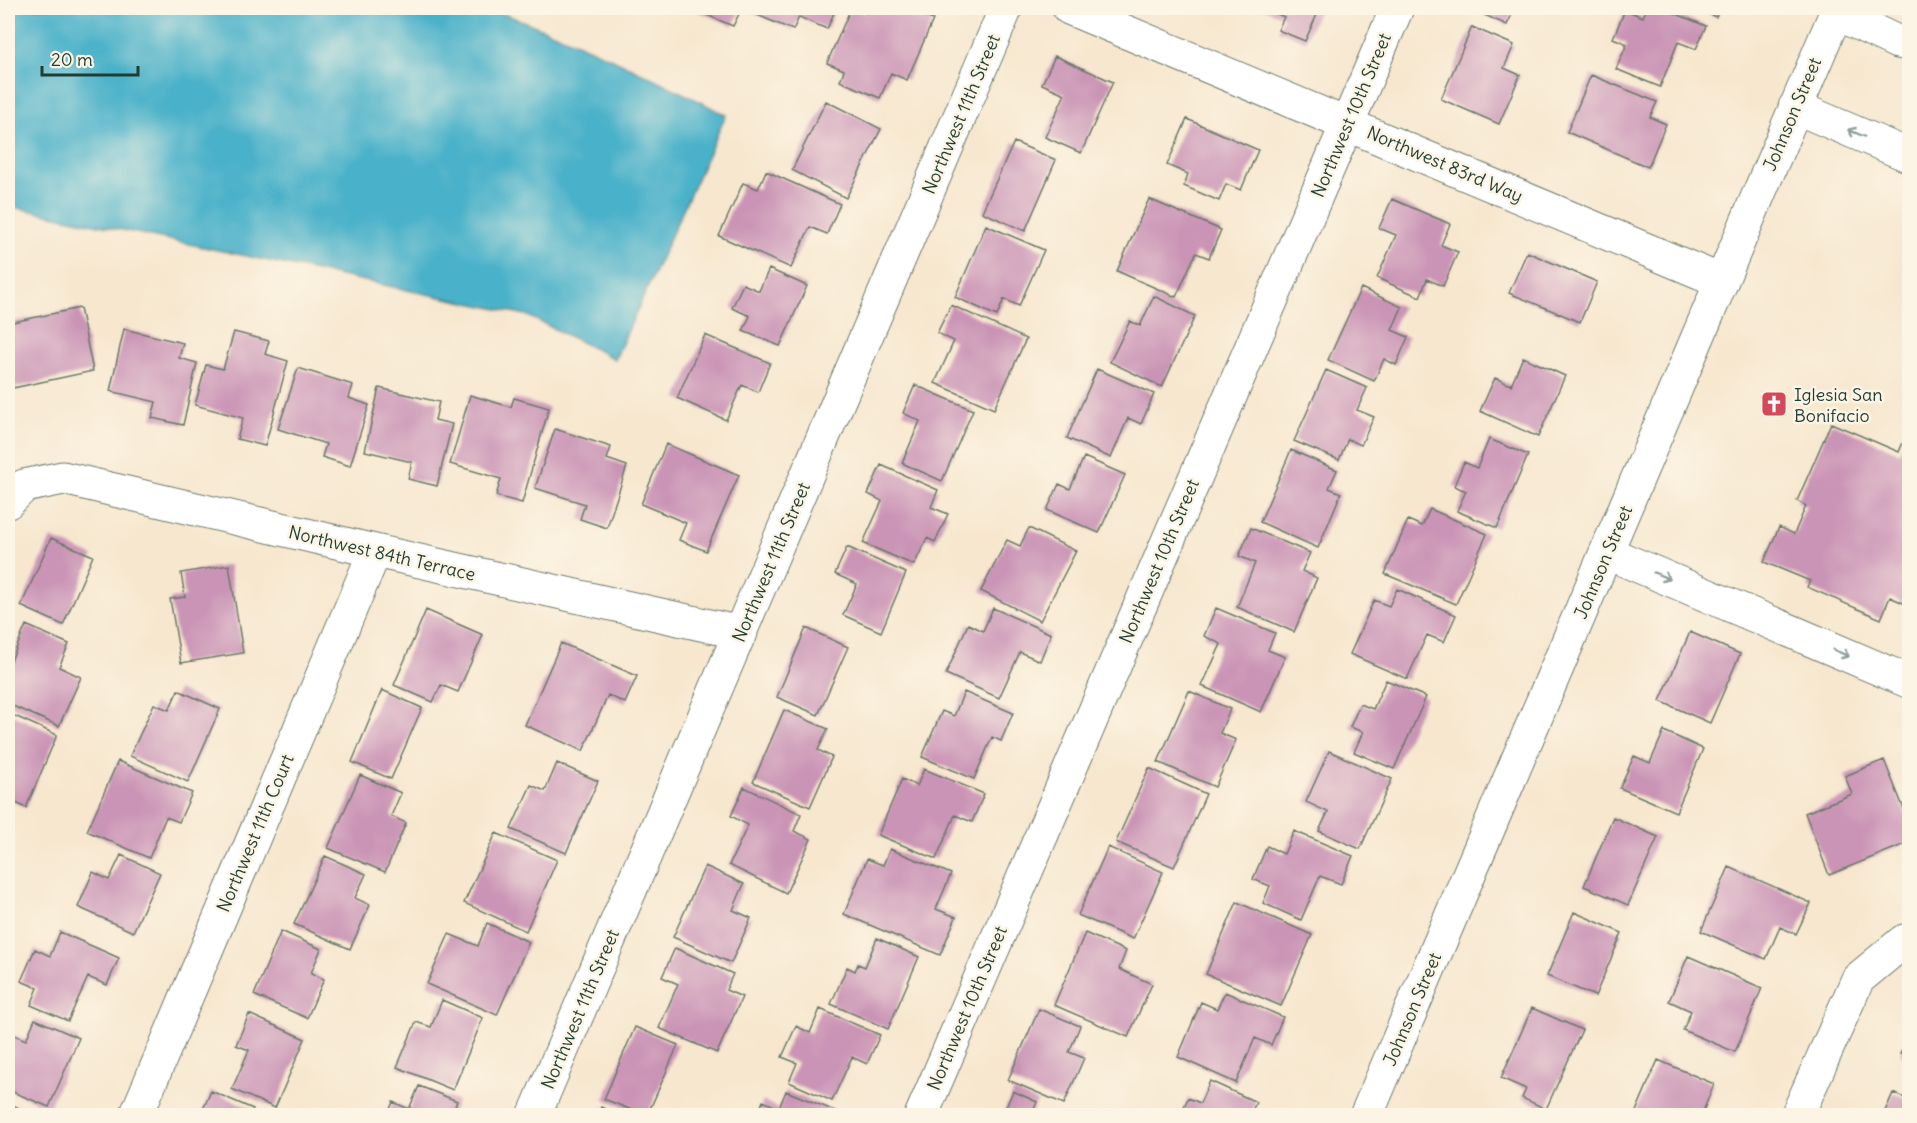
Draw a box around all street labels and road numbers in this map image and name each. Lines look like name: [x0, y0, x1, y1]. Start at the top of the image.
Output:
street label: Northwest 10th Street: [1306, 29, 1396, 201]
street label: Northwest 11th Street: [917, 31, 1005, 197]
street label: Johnson Street: [1758, 54, 1826, 174]
street label: Northwest 83rd Way: [1364, 121, 1526, 207]
street label: Northwest 10th Street: [1114, 475, 1204, 647]
street label: Northwest 11th Street: [727, 479, 815, 645]
street label: Johnson Street: [1569, 502, 1637, 622]
street label: Northwest 84th Terrace: [286, 520, 478, 586]
street label: Northwest 11th Court: [211, 751, 299, 915]
street label: Northwest 10th Street: [922, 922, 1012, 1094]
street label: Northwest 11th Street: [536, 926, 624, 1092]
street label: Johnson Street: [1378, 949, 1446, 1069]

